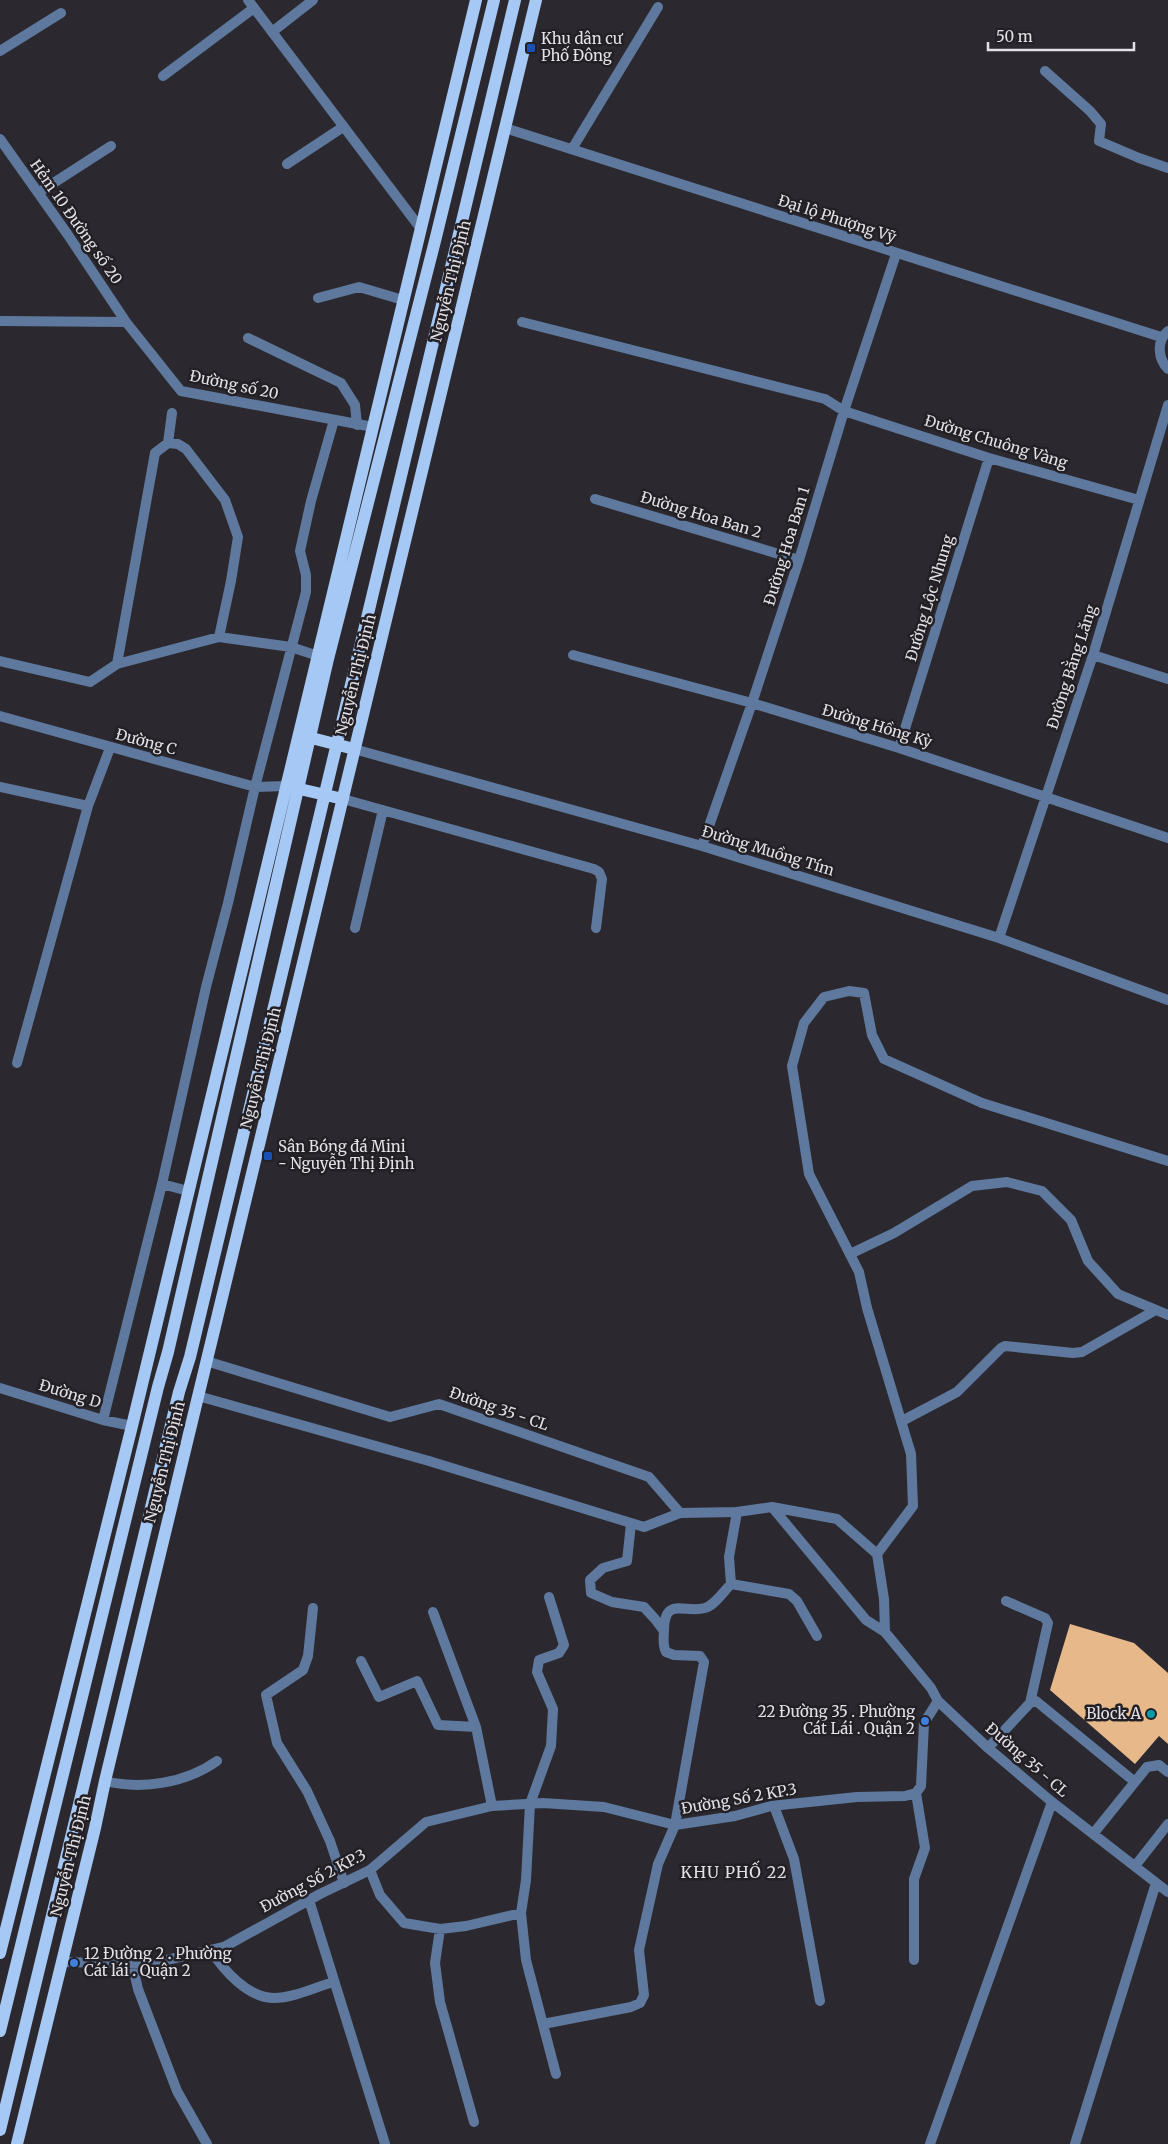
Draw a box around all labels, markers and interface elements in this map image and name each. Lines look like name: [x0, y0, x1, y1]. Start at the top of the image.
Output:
scale bar: [988, 20, 1134, 52]
text: 50 m: [996, 27, 1033, 46]
place label: Khu dân cư Phố Đông: [541, 29, 624, 65]
marker: Khu dân cư Phố Đông: [525, 42, 537, 54]
street label: Hẻm 10 Đường số 20: [26, 155, 127, 288]
street label: Đại lộ Phượng Vỹ: [776, 190, 899, 247]
street label: Nguyễn Thị Định: [425, 218, 475, 343]
street label: Đường số 20: [188, 365, 280, 403]
street label: Đường Chuông Vàng: [922, 411, 1070, 472]
street label: Đường Hoa Ban 1: [759, 484, 814, 608]
street label: Đường Hoa Ban 2: [638, 487, 764, 542]
street label: Đường Lộc Nhung: [901, 532, 958, 663]
street label: Đường Bằng Lăng: [1040, 601, 1101, 732]
street label: Nguyễn Thị Định: [330, 612, 380, 737]
street label: Đường Hồng Kỳ: [820, 699, 935, 751]
street label: Đường C: [114, 724, 179, 759]
street label: Đường Muồng Tím: [700, 820, 837, 880]
street label: Nguyễn Thị Định: [235, 1005, 285, 1130]
place label: Sân Bóng đá Mini - Nguyễn Thị Định: [278, 1137, 415, 1173]
marker: Sân Bóng đá Mini - Nguyễn Thị Định: [262, 1150, 274, 1162]
street label: Đường D: [37, 1375, 103, 1412]
street label: Đường 35 - CL: [447, 1383, 552, 1435]
street label: Nguyễn Thị Định: [139, 1399, 189, 1524]
place label: 22 Đường 35 . Phường Cát Lái . Quận 2: [758, 1702, 915, 1738]
place label: Block A: [1086, 1704, 1141, 1723]
marker: Block A: [1145, 1708, 1157, 1720]
marker: 22 Đường 35 . Phường Cát Lái . Quận 2: [919, 1715, 931, 1727]
street label: Đường 35 - CL: [982, 1718, 1073, 1801]
street label: Đường Số 2 KP.3: [680, 1778, 798, 1818]
street label: Nguyễn Thị Định: [45, 1793, 95, 1918]
street label: Đường Số 2 KP.3: [256, 1844, 369, 1916]
district label: KHU PHỐ 22: [681, 1860, 787, 1882]
place label: 12 Đường 2 . Phường Cát lái . Quận 2: [84, 1944, 232, 1980]
marker: 12 Đường 2 . Phường Cát lái . Quận 2: [68, 1957, 80, 1969]

